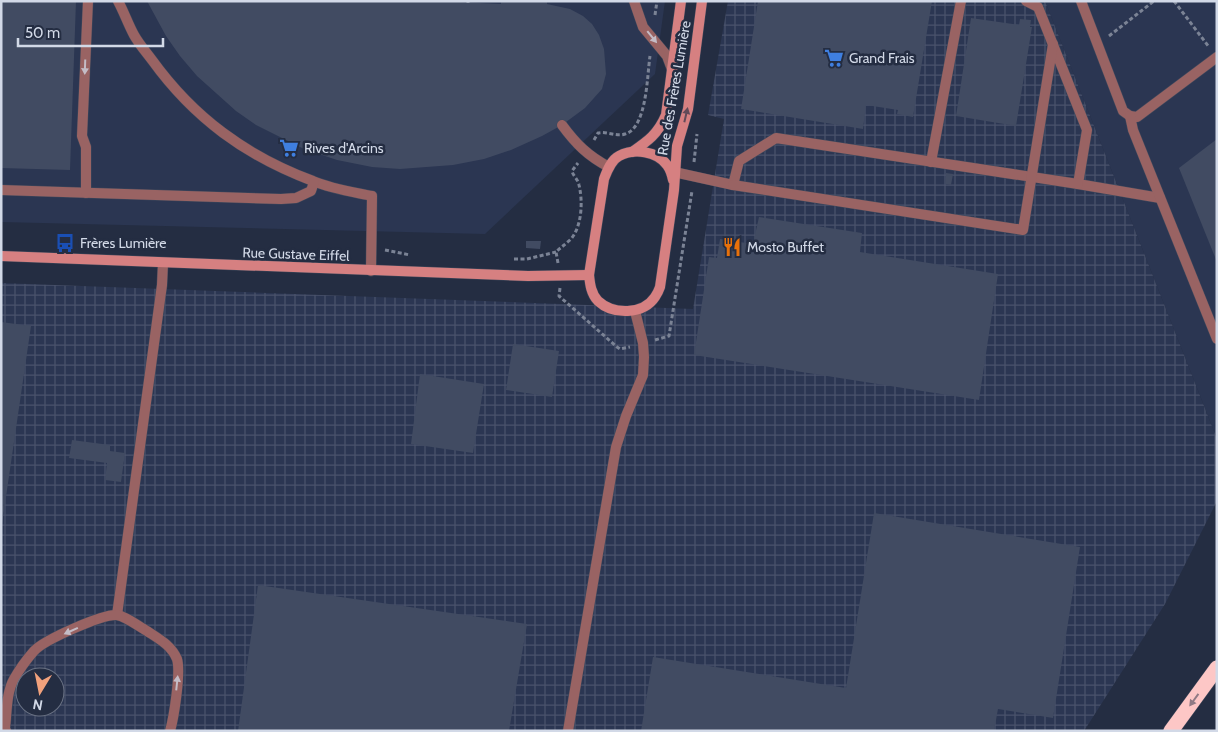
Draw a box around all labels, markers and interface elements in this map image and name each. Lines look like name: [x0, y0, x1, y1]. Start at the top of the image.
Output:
scale bar: [18, 15, 162, 47]
street label: Rue des Frères Lumière: [653, 19, 695, 157]
text: 50 m: [25, 24, 60, 42]
one-way arrow: [646, 31, 657, 43]
supermarket icon: Grand Frais: [823, 47, 845, 69]
place label: Grand Frais: [849, 49, 915, 67]
one-way arrow: [81, 60, 89, 76]
one-way arrow: [682, 107, 690, 122]
supermarket icon: Rives d'Arcins: [278, 137, 300, 159]
place label: Rives d'Arcins: [304, 139, 384, 157]
bus stop icon: Frères Lumière: [54, 232, 76, 254]
place label: Frères Lumière: [80, 234, 167, 252]
restaurant icon: Mosto Buffet: [721, 236, 743, 258]
place label: Mosto Buffet: [747, 238, 824, 256]
street label: Rue Gustave Eiffel: [242, 243, 351, 265]
one-way arrow: [64, 627, 78, 635]
north arrow: [15, 667, 65, 717]
one-way arrow: [173, 674, 181, 690]
one-way arrow: [1189, 693, 1199, 707]
text: N: [31, 695, 44, 715]

